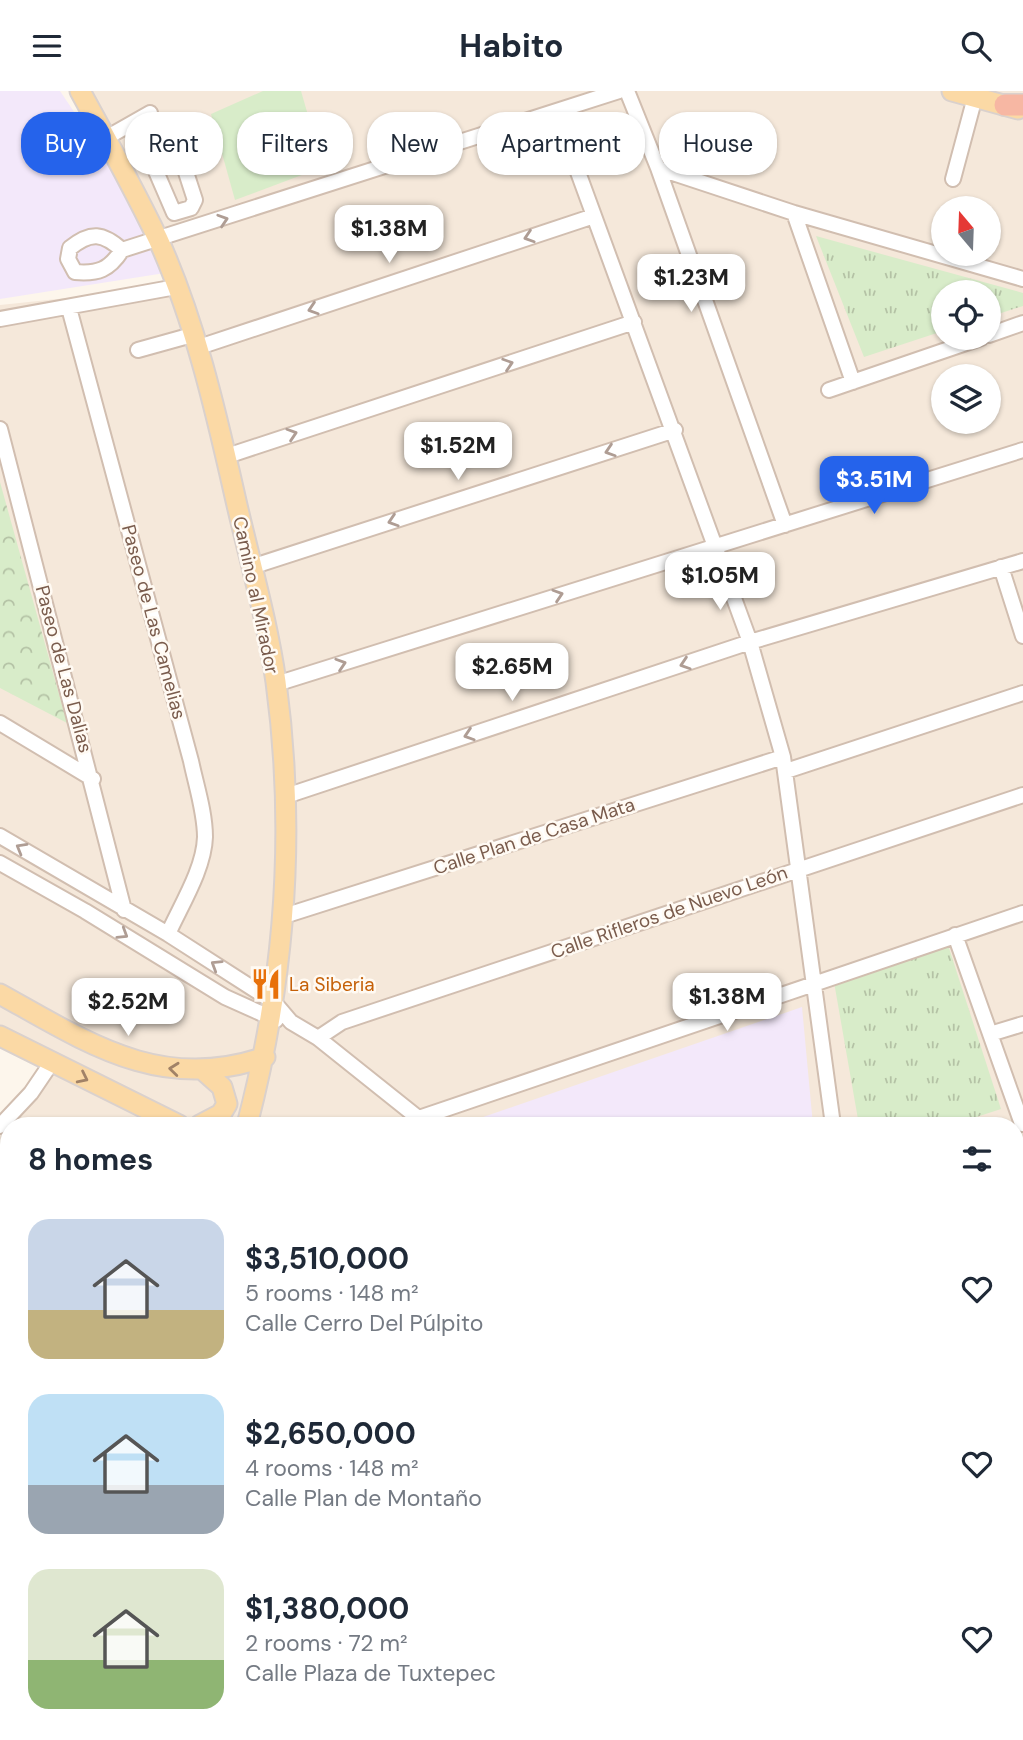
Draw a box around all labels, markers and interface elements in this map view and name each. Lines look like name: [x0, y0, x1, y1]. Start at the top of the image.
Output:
text: Habito: [459, 25, 564, 67]
icon: menu: [28, 27, 66, 65]
icon: search: [957, 27, 995, 65]
chip: Buy: [21, 112, 111, 175]
chip: Rent: [125, 112, 223, 175]
chip: Filters: [237, 112, 353, 175]
chip: New: [367, 112, 463, 175]
chip: Apartment: [477, 112, 645, 175]
chip: House: [659, 112, 777, 175]
north arrow: [931, 196, 1001, 266]
map controls: [931, 196, 1001, 434]
pin: $1.38M: [332, 205, 446, 265]
one-way arrow: [217, 213, 229, 228]
text: $1.38M: [351, 213, 427, 243]
one-way arrow: [524, 229, 536, 243]
pin: $1.23M: [634, 255, 748, 314]
text: $1.23M: [653, 262, 729, 292]
button: locate: [931, 280, 1001, 350]
one-way arrow: [308, 301, 320, 315]
one-way arrow: [501, 357, 513, 372]
button: layers: [931, 364, 1001, 434]
pin: $1.52M: [401, 423, 515, 482]
one-way arrow: [285, 428, 297, 443]
text: $1.52M: [420, 430, 496, 460]
one-way arrow: [604, 443, 617, 457]
pin: $3.51M: [817, 457, 931, 516]
text: $3.51M: [836, 464, 912, 494]
one-way arrow: [388, 512, 400, 527]
street label: Camino al Mirador: [227, 514, 285, 676]
street label: Paseo de Las Camelias: [116, 522, 192, 722]
pin: $1.05M: [663, 553, 777, 612]
text: $1.05M: [681, 560, 759, 590]
street label: Paseo de Las Dalias: [30, 583, 98, 755]
one-way arrow: [551, 588, 563, 603]
pin: $2.65M: [455, 643, 569, 703]
text: $2.65M: [471, 651, 553, 681]
one-way arrow: [680, 656, 692, 670]
one-way arrow: [335, 657, 347, 672]
one-way arrow: [464, 727, 476, 741]
street label: Calle Plan de Casa Mata: [430, 792, 638, 880]
one-way arrow: [16, 843, 29, 856]
street label: Calle Rifleros de Nuevo León: [547, 860, 791, 964]
one-way arrow: [115, 925, 128, 938]
one-way arrow: [211, 960, 224, 973]
restaurant icon: La Siberia: [249, 967, 283, 1001]
place label: La Siberia: [289, 972, 375, 997]
pin: $1.38M: [670, 974, 784, 1033]
pin: $2.52M: [71, 979, 185, 1038]
text: $1.38M: [689, 981, 765, 1011]
text: $2.52M: [88, 986, 168, 1016]
one-way arrow: [168, 1062, 180, 1077]
one-way arrow: [76, 1069, 88, 1083]
text: 8 homes: [28, 1140, 153, 1179]
icon: filters: [958, 1140, 996, 1178]
text: $3,510,000: [245, 1239, 409, 1278]
icon: home: [84, 1247, 168, 1331]
icon: heart: [958, 1270, 996, 1308]
text: 5 rooms · 148 m²: [245, 1278, 419, 1308]
text: Calle Cerro Del Púlpito: [245, 1308, 483, 1338]
text: $2,650,000: [245, 1414, 416, 1453]
icon: home: [84, 1422, 168, 1506]
icon: heart: [958, 1445, 996, 1483]
text: 4 rooms · 148 m²: [245, 1453, 419, 1483]
text: Calle Plan de Montaño: [245, 1483, 482, 1513]
text: $1,380,000: [245, 1589, 409, 1628]
icon: home: [84, 1597, 168, 1681]
icon: heart: [958, 1620, 996, 1658]
text: 2 rooms · 72 m²: [245, 1628, 408, 1658]
text: Calle Plaza de Tuxtepec: [245, 1658, 496, 1688]

